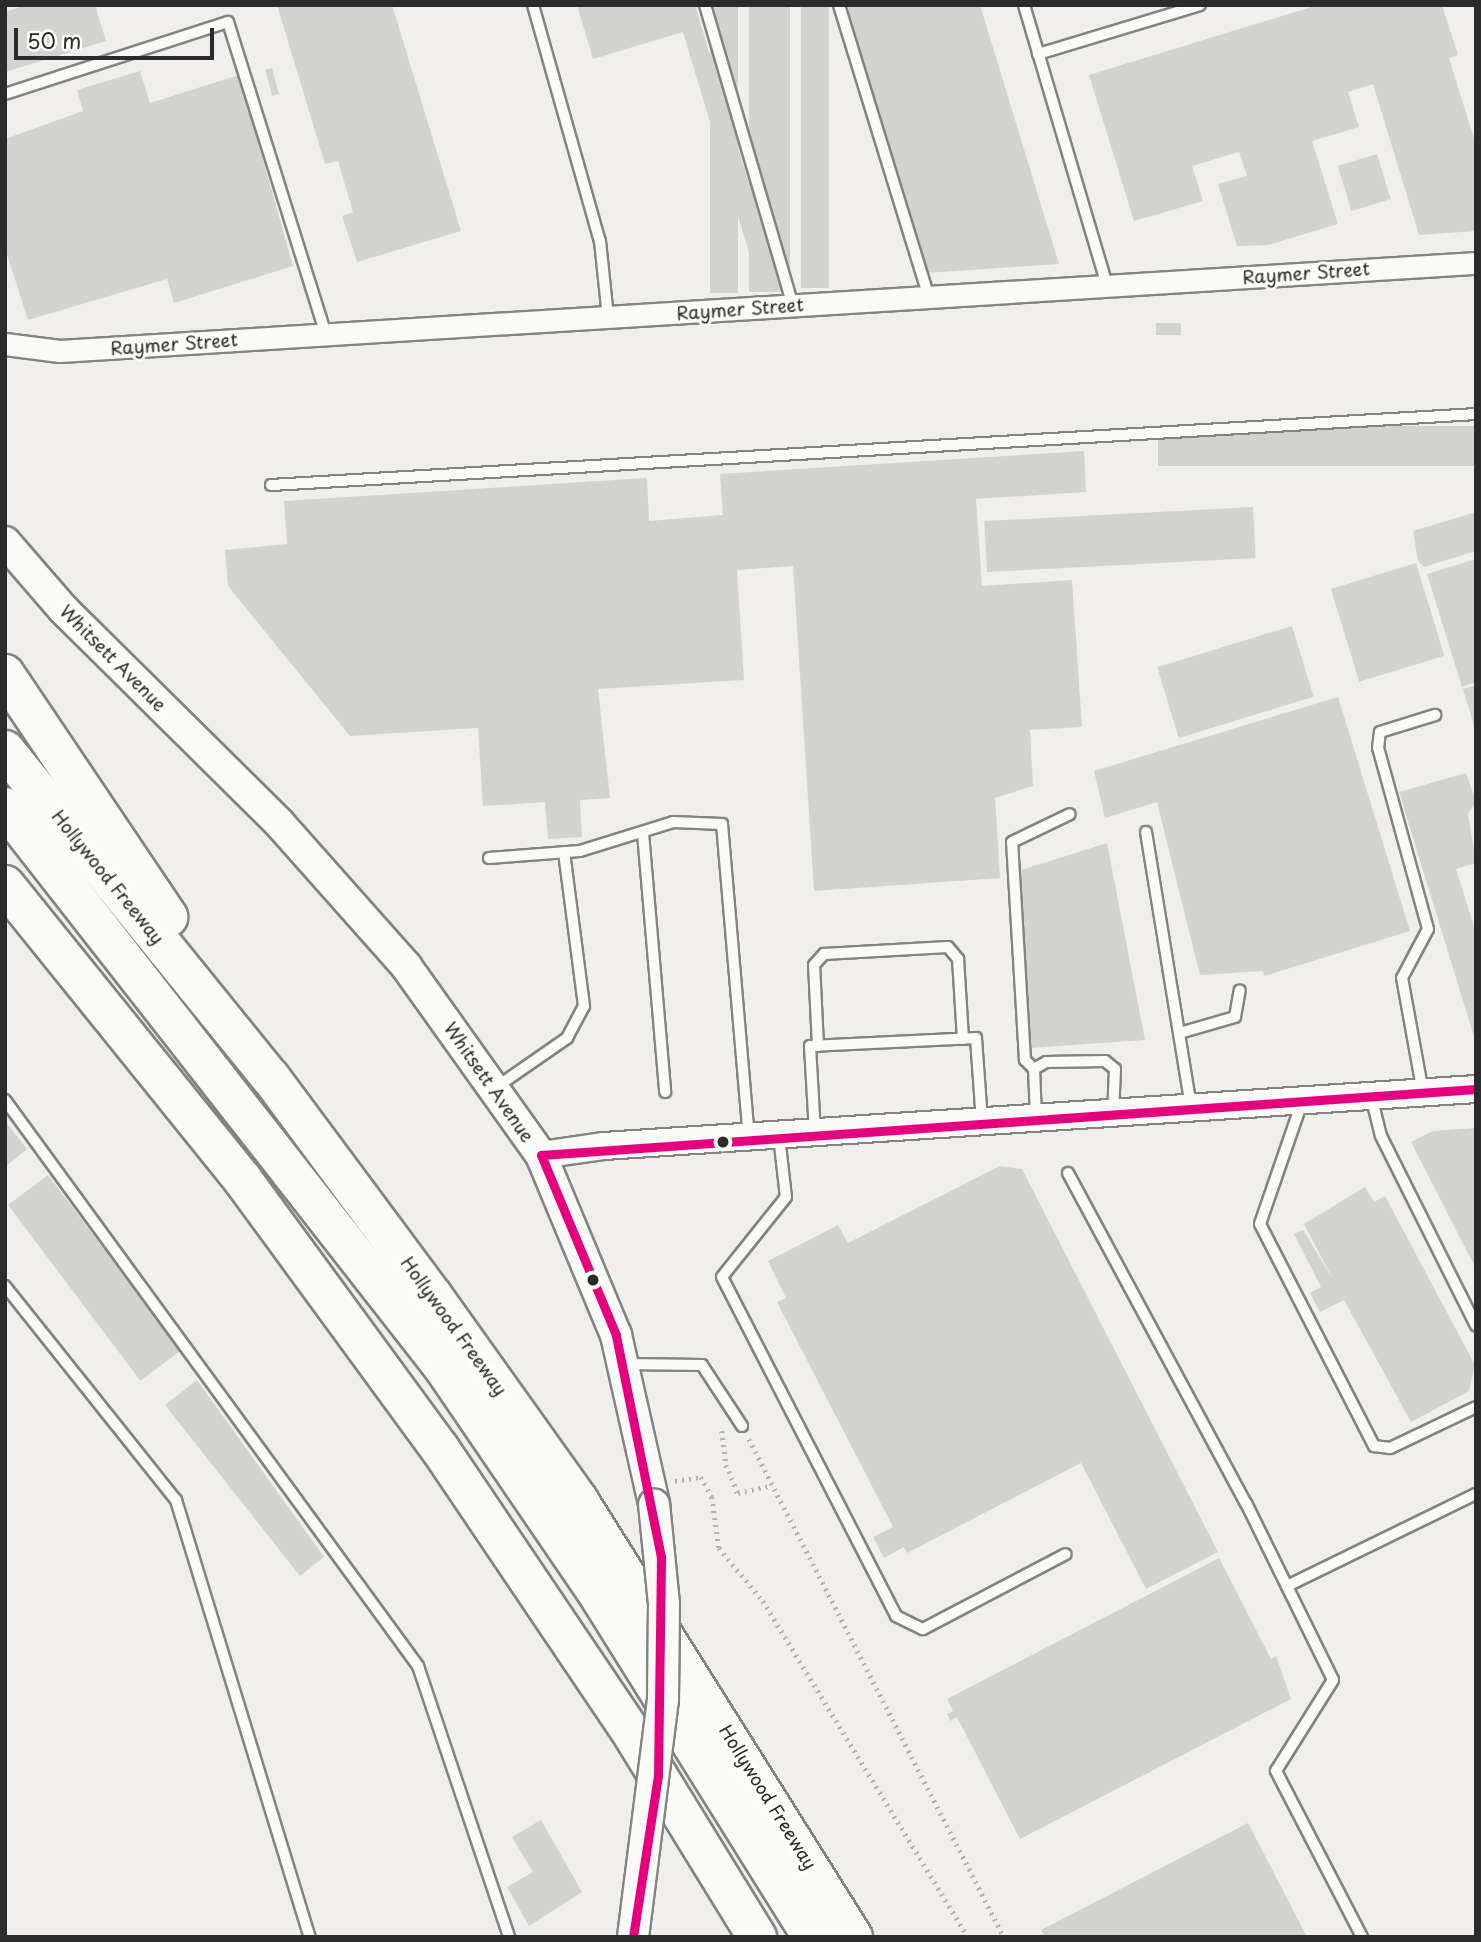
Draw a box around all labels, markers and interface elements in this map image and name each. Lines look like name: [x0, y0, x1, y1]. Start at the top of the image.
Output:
scale bar: [18, 14, 217, 58]
text: 50 m: [27, 24, 81, 56]
street label: Raymer Street: [1241, 258, 1371, 288]
street label: Raymer Street: [675, 294, 805, 324]
street label: Raymer Street: [109, 329, 239, 359]
street label: Whitsett Avenue: [56, 601, 170, 715]
street label: Hollywood Freeway: [47, 805, 169, 949]
street label: Whitsett Avenue: [440, 1018, 538, 1146]
unlabelled marker: [716, 1135, 730, 1149]
street label: Hollywood Freeway: [396, 1252, 512, 1400]
unlabelled marker: [586, 1273, 600, 1287]
street label: Hollywood Freeway: [714, 1720, 822, 1874]

